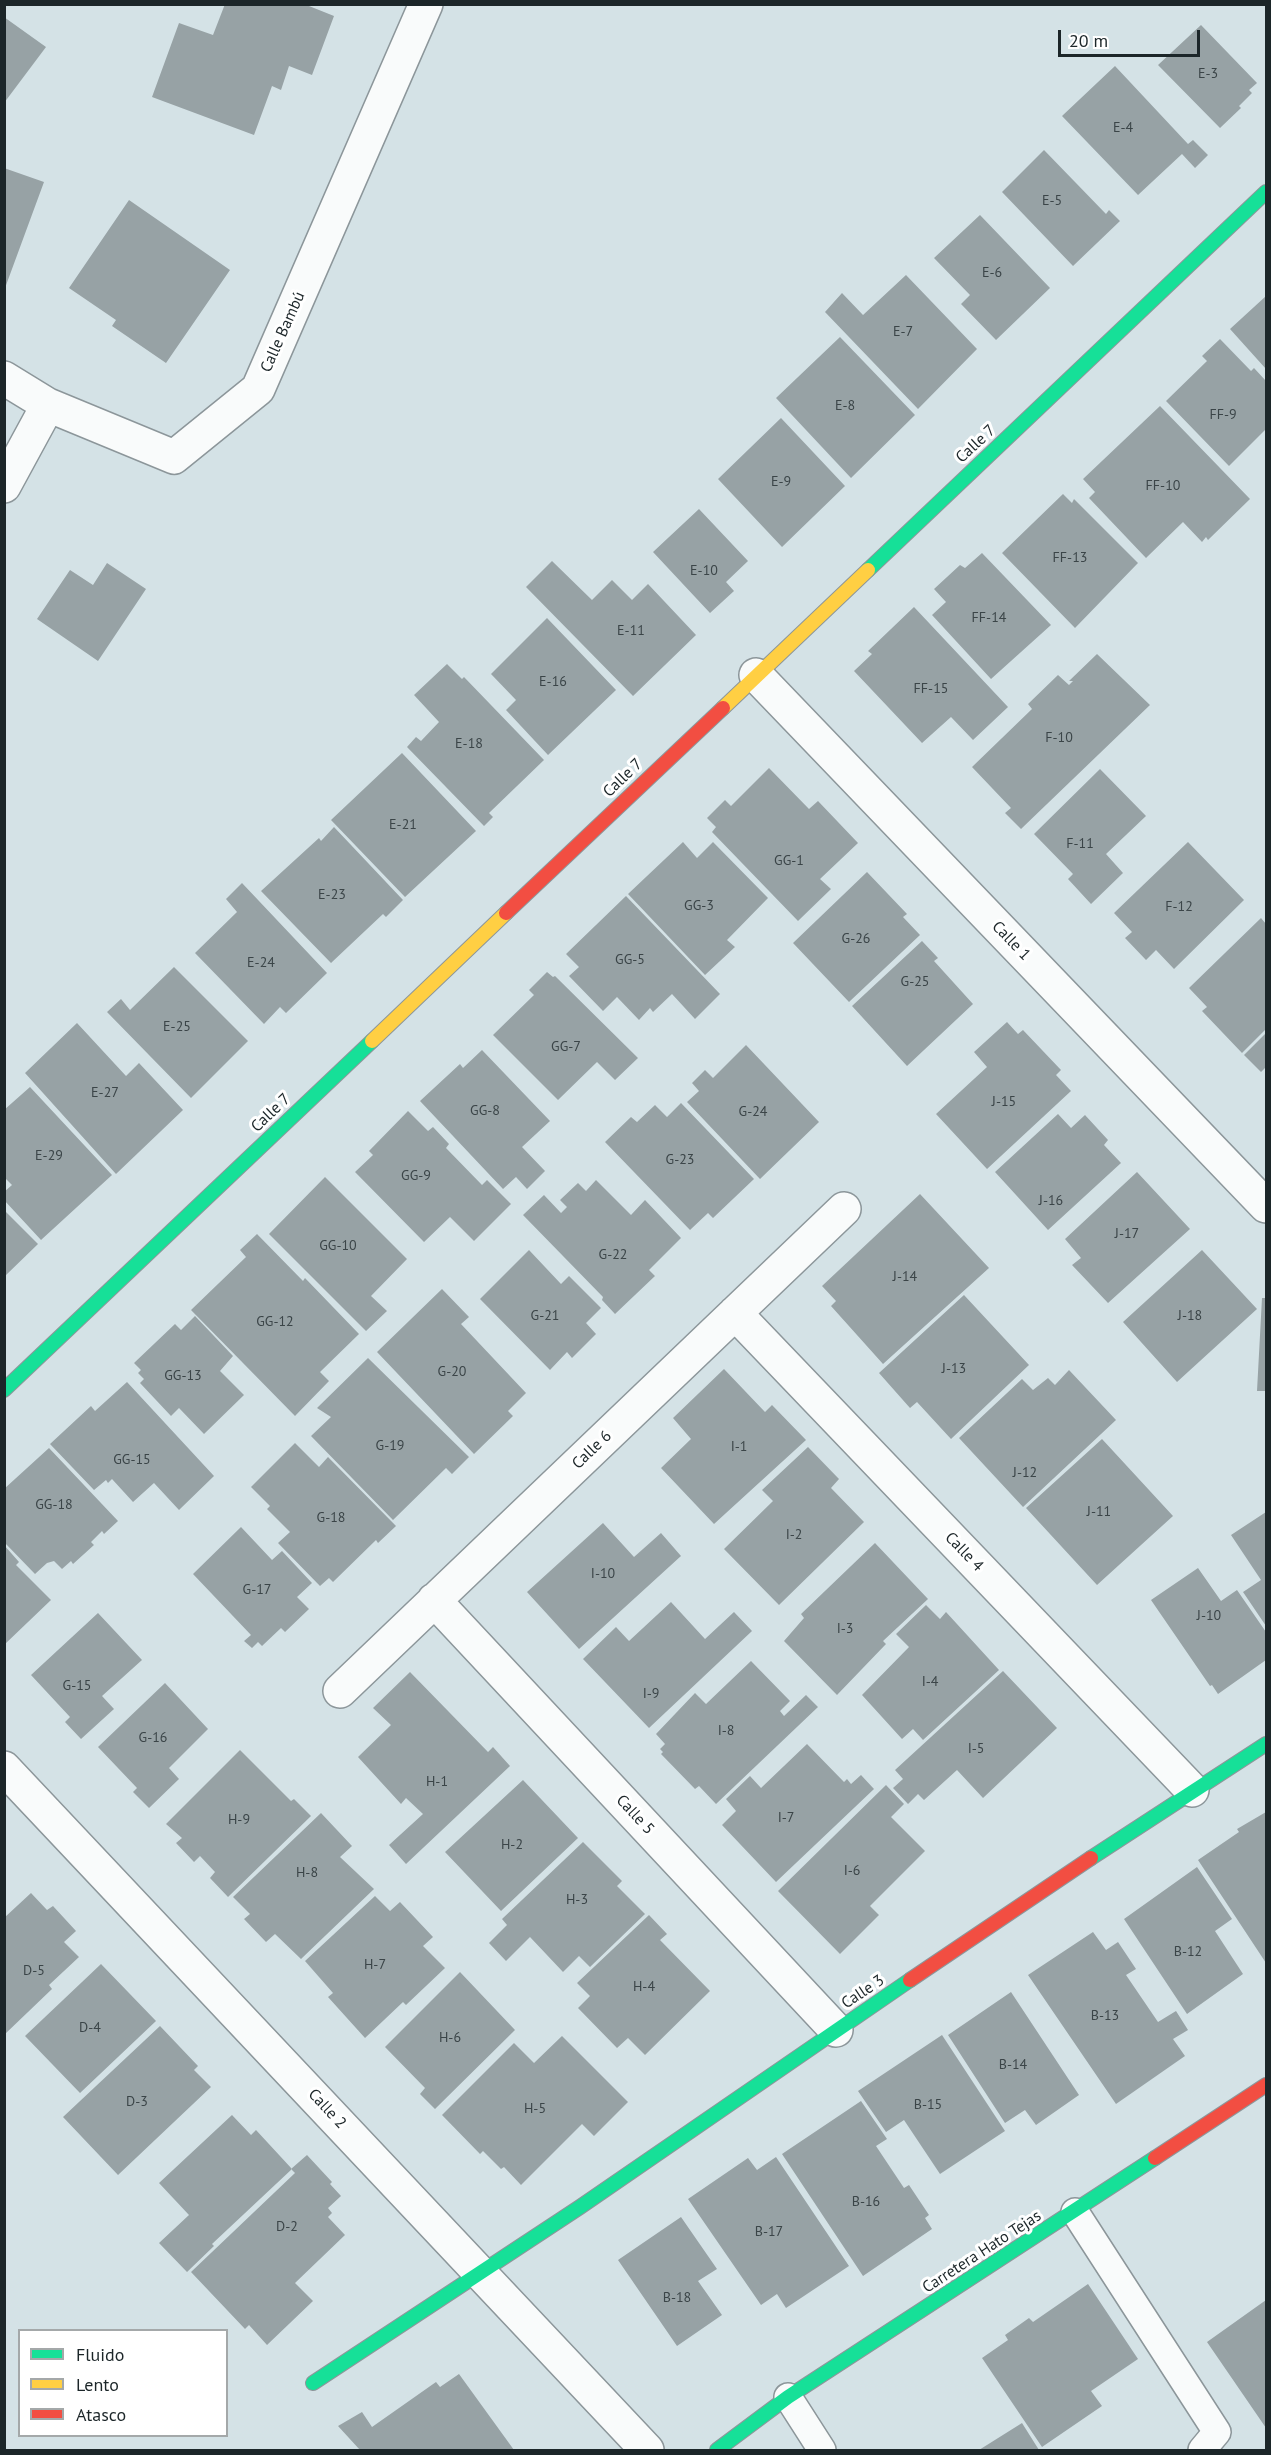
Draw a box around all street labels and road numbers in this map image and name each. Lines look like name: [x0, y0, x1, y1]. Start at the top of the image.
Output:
street label: Calle Bambú: [257, 289, 309, 375]
street label: Calle 7: [952, 421, 1000, 467]
street label: Calle 7: [599, 755, 647, 801]
street label: Calle 1: [988, 917, 1034, 965]
street label: Calle 7: [247, 1090, 295, 1136]
street label: Calle 6: [568, 1427, 616, 1473]
street label: Calle 4: [941, 1528, 987, 1576]
street label: Calle 5: [612, 1791, 658, 1839]
street label: Calle 3: [838, 1971, 888, 2013]
street label: Calle 2: [304, 2085, 350, 2133]
street label: Carretera Hato Tejas: [919, 2206, 1045, 2298]

